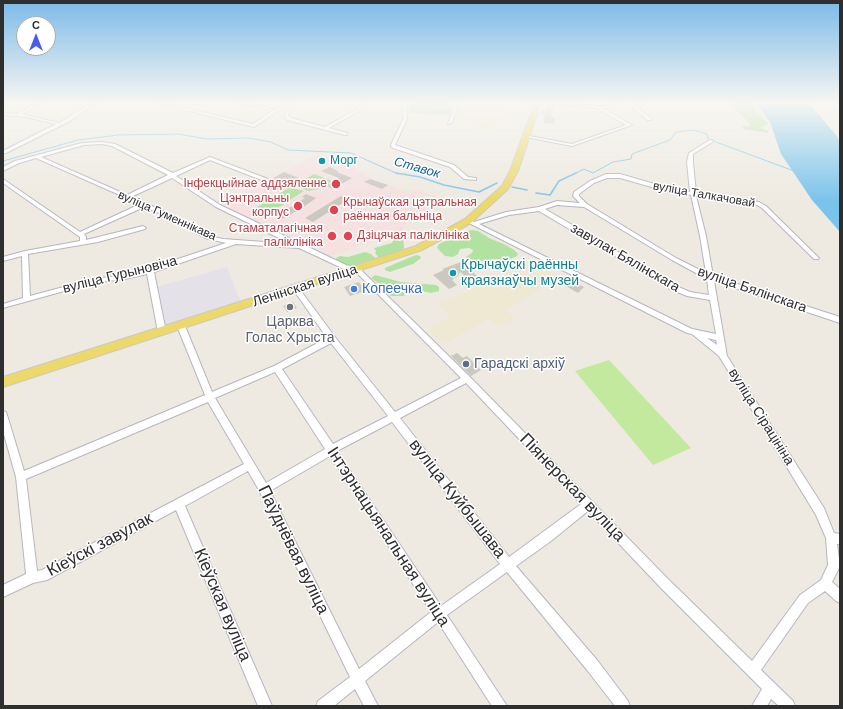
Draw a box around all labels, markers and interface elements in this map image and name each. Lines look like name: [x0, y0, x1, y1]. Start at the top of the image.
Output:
north arrow: [16, 16, 56, 56]
text: С: [32, 19, 40, 31]
place label: Морг: [330, 154, 358, 168]
water label: Ставок: [392, 154, 442, 182]
marker: Морг: [317, 156, 327, 166]
place label: Інфекцыйнае аддзяленне: [183, 177, 327, 191]
marker: Інфекцыйнае аддзяленне: [330, 178, 342, 190]
street label: вуліца Талкачовай: [652, 179, 756, 211]
street label: вуліца Гуменнікава: [116, 188, 218, 244]
place label: Цэнтральны корпус: [220, 192, 289, 220]
place label: Крычаўская цэтральная раённая бальніца: [343, 196, 477, 224]
marker: Цэнтральны корпус: [292, 200, 304, 212]
marker: Крычаўская цэтральная раённая бальніца: [328, 204, 340, 216]
street label: завулак Бялінскага: [567, 220, 683, 296]
place label: Стаматалагічная паліклініка: [229, 222, 323, 250]
place label: Дзіцячая паліклініка: [357, 229, 469, 243]
marker: Стаматалагічная паліклініка: [326, 230, 338, 242]
marker: Дзіцячая паліклініка: [342, 230, 354, 242]
street label: вуліца Гурыновіча: [61, 253, 179, 297]
place label: Крычаўскі раённы краязнаўчы музей: [461, 257, 579, 290]
street label: Ленінская вуліца: [251, 261, 359, 311]
street label: вуліца Бялінскага: [695, 263, 809, 317]
marker: Крычаўскі раённы краязнаўчы музей: [448, 268, 458, 278]
place label: Копеечка: [362, 281, 422, 297]
marker: Копеечка: [349, 284, 359, 294]
marker: Царква Голас Хрыста: [285, 302, 295, 312]
place label: Царква Голас Хрыста: [245, 314, 335, 346]
place label: Гарадскі архіў: [474, 356, 565, 372]
marker: Гарадскі архіў: [461, 359, 471, 369]
street label: вуліца Сірацініна: [724, 365, 798, 469]
street label: Піянерская вуліца: [515, 430, 629, 546]
street label: вуліца Куйбышава: [404, 435, 510, 563]
street label: Інтэрнацыянальная вуліца: [322, 443, 454, 631]
street label: Паўднёвая вуліца: [253, 482, 333, 618]
street label: Кіеўскі завулак: [44, 509, 156, 581]
street label: Кіеўская вуліца: [189, 545, 255, 665]

